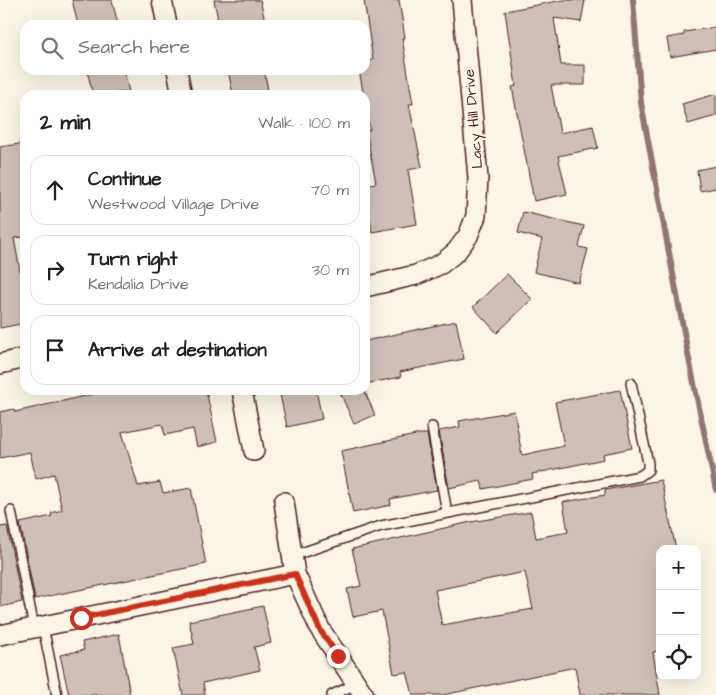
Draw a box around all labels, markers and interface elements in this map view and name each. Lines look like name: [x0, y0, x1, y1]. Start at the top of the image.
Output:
search box: [20, 20, 370, 75]
icon: search: [38, 34, 66, 62]
text: Search here: [78, 34, 190, 61]
street label: Lacy Hill Drive: [459, 68, 489, 170]
text: 2 min: [40, 108, 90, 137]
text: Walk · 100 m: [258, 112, 350, 134]
text: Continue: [88, 166, 162, 193]
icon: ahead: [41, 176, 69, 204]
text: 70 m: [310, 179, 349, 201]
text: Westwood Village Drive: [88, 193, 259, 215]
text: Turn right: [88, 246, 177, 273]
icon: right: [41, 256, 69, 284]
text: 30 m: [312, 259, 349, 281]
text: Kendalia Drive: [88, 273, 189, 295]
icon: arrive: [41, 336, 69, 364]
text: Arrive at destination: [88, 337, 267, 364]
map controls: [656, 545, 701, 680]
button: +: [656, 545, 701, 590]
button: −: [656, 590, 701, 635]
route start: [70, 607, 93, 630]
button: locate: [656, 635, 701, 680]
route end: [327, 645, 350, 668]

